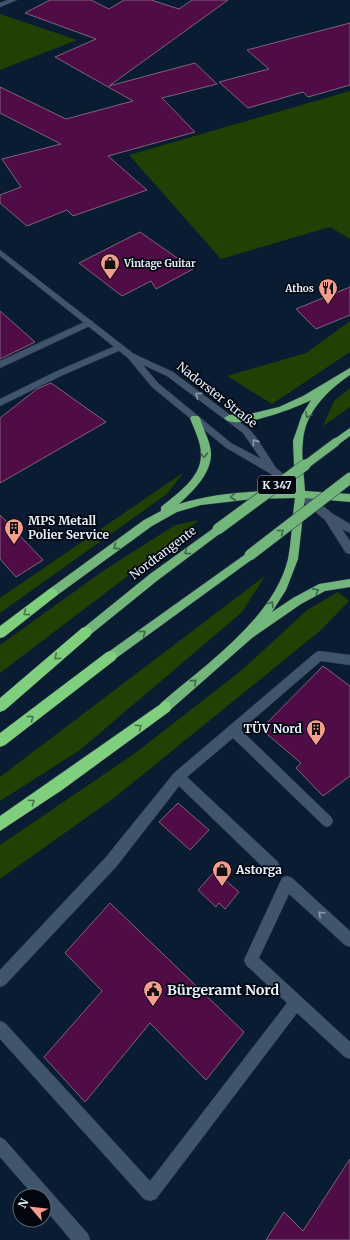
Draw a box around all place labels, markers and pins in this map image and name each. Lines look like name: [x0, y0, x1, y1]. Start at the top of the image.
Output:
shop icon: Vintage Guitar: [99, 252, 121, 280]
place label: Vintage Guitar: [123, 257, 196, 270]
restaurant icon: Athos: [317, 277, 339, 305]
place label: Athos: [284, 282, 314, 295]
place label: MPS Metall Polier Service: [28, 513, 110, 542]
building icon: MPS Metall Polier Service: [3, 517, 25, 545]
building icon: TÜV Nord: [305, 718, 327, 746]
place label: TÜV Nord: [243, 721, 303, 736]
shop icon: Astorga: [211, 859, 233, 887]
place label: Astorga: [235, 862, 282, 877]
public building icon: Bürgeramt Nord: [142, 979, 164, 1007]
place label: Bürgeramt Nord: [167, 981, 280, 999]

